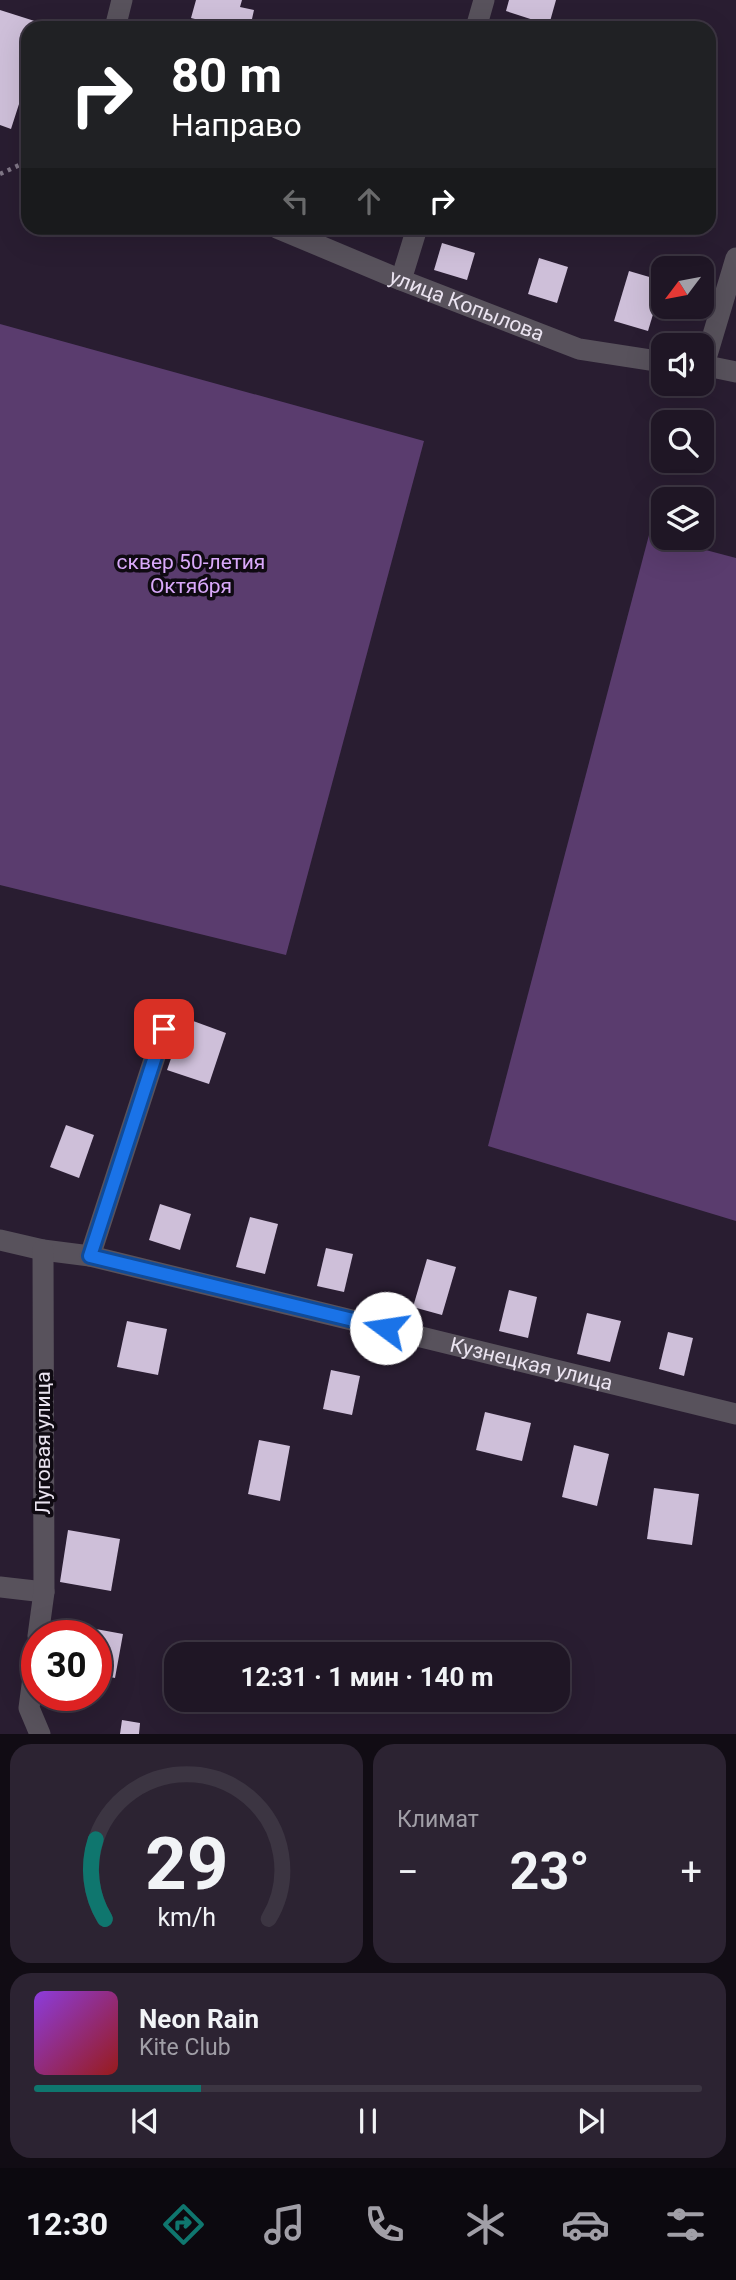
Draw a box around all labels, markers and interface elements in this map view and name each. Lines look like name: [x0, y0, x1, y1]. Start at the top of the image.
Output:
text: 80 m: [171, 47, 282, 104]
icon: right: [56, 49, 147, 140]
text: Направо: [171, 106, 302, 144]
icon: left: [277, 182, 315, 220]
icon: ahead: [350, 182, 388, 220]
icon: right: [423, 182, 461, 220]
north arrow: [651, 256, 714, 318]
map controls: [651, 256, 714, 550]
street label: улица Копылова: [386, 264, 548, 346]
button: sound: [651, 333, 714, 396]
button: search: [651, 410, 714, 473]
button: layers: [651, 487, 714, 550]
park label: сквер 50-летия Октября: [117, 550, 265, 598]
pin: [134, 999, 194, 1059]
icon: arrive: [145, 1010, 183, 1048]
position arrow: [349, 1291, 423, 1365]
street label: Кузнецкая улица: [448, 1333, 615, 1395]
street label: Луговая улица: [31, 1371, 55, 1515]
speed limit sign: 30: [21, 1620, 112, 1711]
text: 12:31 · 1 мин · 140 m: [241, 1662, 493, 1692]
text: Климат: [397, 1806, 479, 1833]
text: 29: [145, 1822, 228, 1908]
text: 23°: [510, 1841, 590, 1902]
text: −: [397, 1850, 419, 1894]
text: +: [680, 1850, 702, 1894]
text: km/h: [157, 1903, 216, 1932]
text: Neon Rain: [139, 2004, 259, 2034]
text: Kite Club: [139, 2034, 231, 2061]
icon: previous: [126, 2102, 164, 2140]
icon: pause: [349, 2102, 387, 2140]
icon: next: [572, 2102, 610, 2140]
icon: directions: [159, 2200, 208, 2249]
icon: music: [260, 2200, 309, 2249]
icon: phone: [360, 2200, 409, 2249]
icon: climate: [461, 2200, 510, 2249]
icon: car: [561, 2200, 610, 2249]
icon: filters: [661, 2200, 710, 2249]
text: 12:30: [26, 2205, 108, 2243]

